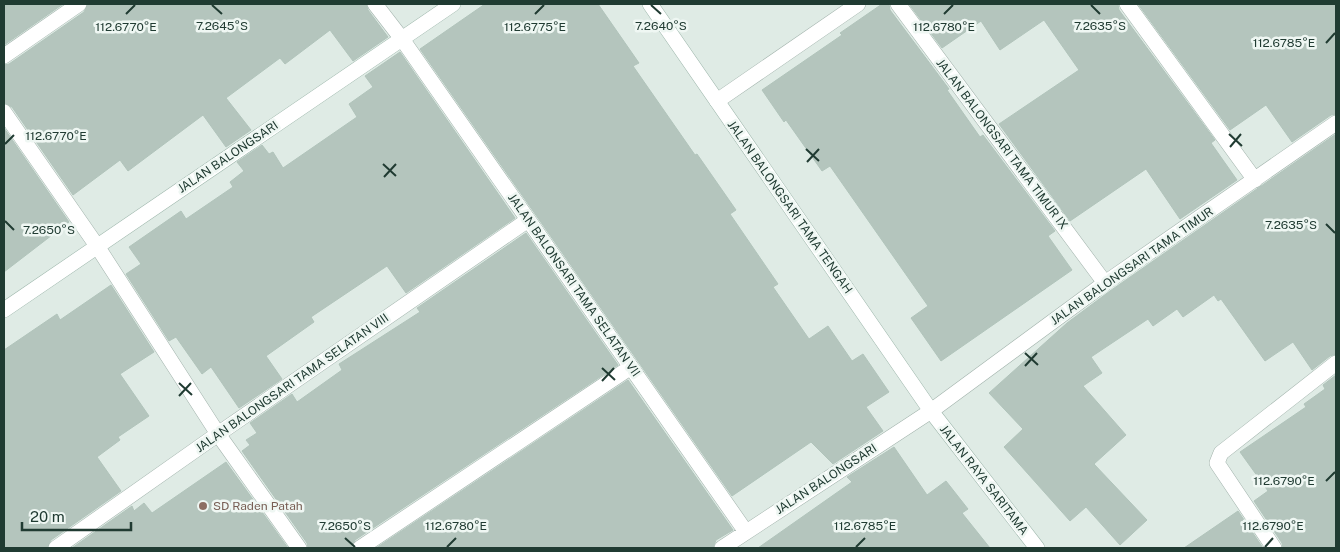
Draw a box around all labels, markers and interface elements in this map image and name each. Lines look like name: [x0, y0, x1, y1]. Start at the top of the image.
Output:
text: 7.2645°S: [196, 19, 248, 33]
text: 7.2640°S: [635, 19, 687, 33]
text: 7.2635°S: [1074, 19, 1126, 33]
text: 112.6770°E: [95, 20, 157, 34]
text: 112.6775°E: [504, 20, 566, 34]
text: 112.6780°E: [913, 20, 975, 34]
text: 112.6785°E: [1253, 36, 1315, 50]
street label: JALAN BALONGSARI TAMA TIMUR IX: [933, 56, 1071, 232]
street label: JALAN BALONGSARI: [175, 118, 281, 196]
street label: JALAN BALONGSARI TAMA TENGAH: [725, 118, 855, 296]
text: 112.6770°E: [25, 129, 87, 143]
street label: JALAN BALONSARI TAMA SELATAN VII: [505, 191, 643, 379]
street label: JALAN BALONGSARI TAMA TIMUR: [1048, 204, 1216, 328]
text: 7.2635°S: [1265, 218, 1317, 232]
text: 7.2650°S: [23, 223, 75, 237]
street label: JALAN BALONGSARI TAMA SELATAN VIII: [193, 311, 391, 455]
street label: JALAN RAYA SARITAMA: [937, 422, 1032, 538]
street label: JALAN BALONGSARI: [773, 441, 879, 517]
text: 112.6790°E: [1253, 474, 1315, 488]
place label: SD Raden Patah: [213, 499, 303, 513]
scale bar: [22, 500, 131, 532]
marker: SD Raden Patah: [197, 500, 209, 512]
text: 20 m: [30, 508, 65, 525]
text: 7.2650°S: [319, 519, 371, 533]
text: 112.6780°E: [425, 519, 487, 533]
text: 112.6785°E: [834, 519, 896, 533]
text: 112.6790°E: [1242, 519, 1304, 533]

